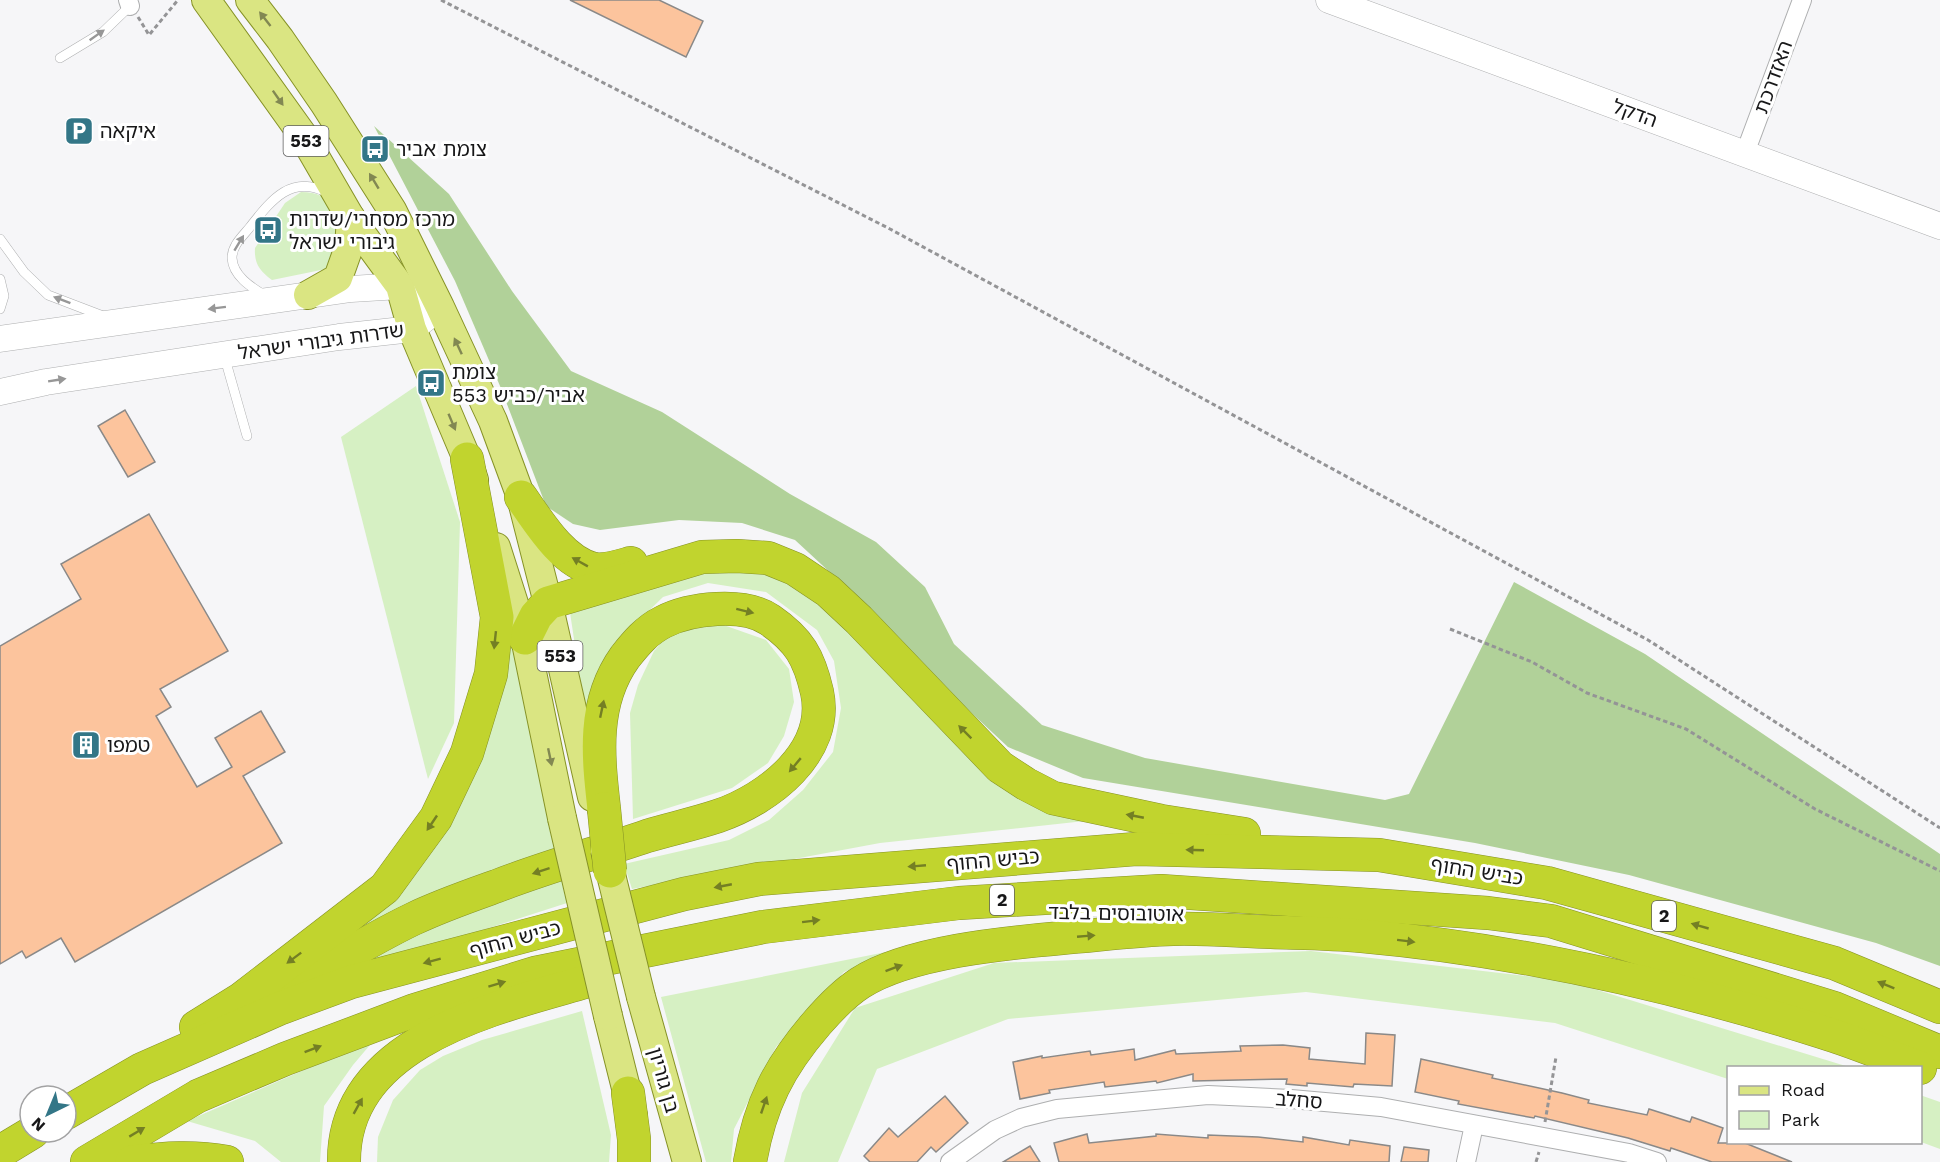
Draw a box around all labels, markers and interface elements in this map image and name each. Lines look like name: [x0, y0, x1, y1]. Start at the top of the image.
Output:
one-way arrow: [259, 12, 271, 28]
one-way arrow: [89, 29, 105, 41]
street label: האזדרכת: [1749, 37, 1797, 117]
one-way arrow: [272, 90, 284, 106]
street label: הדקל: [1609, 94, 1661, 132]
parking icon: איקאה: [63, 115, 95, 147]
place label: איקאה: [100, 119, 156, 143]
road number: 553: [284, 126, 328, 156]
bus stop icon: צומת אביר: [359, 133, 391, 165]
place label: צומת אביר: [396, 137, 487, 161]
one-way arrow: [369, 173, 380, 189]
place label: מרכז מסחרי/שדרות גיבורי ישראל: [289, 207, 455, 254]
bus stop icon: מרכז מסחרי/שדרות גיבורי ישראל: [252, 214, 284, 246]
one-way arrow: [233, 235, 244, 251]
one-way arrow: [53, 295, 71, 305]
one-way arrow: [207, 304, 226, 313]
street label: שדרות גיבורי ישראל: [236, 317, 406, 365]
one-way arrow: [453, 337, 463, 355]
place label: צומת אביר/כביש 553: [452, 360, 585, 407]
bus stop icon: צומת אביר/כביש 553: [415, 367, 447, 399]
one-way arrow: [48, 376, 67, 385]
one-way arrow: [447, 413, 456, 430]
one-way arrow: [571, 557, 588, 567]
one-way arrow: [736, 607, 755, 617]
one-way arrow: [490, 631, 500, 650]
road number: 553: [538, 641, 582, 671]
one-way arrow: [598, 700, 608, 719]
one-way arrow: [958, 726, 972, 740]
building icon: טמפו: [70, 729, 102, 761]
place label: טמפו: [107, 733, 150, 757]
one-way arrow: [545, 748, 555, 767]
one-way arrow: [789, 757, 802, 772]
one-way arrow: [1125, 811, 1144, 820]
one-way arrow: [427, 815, 438, 831]
street label: כביש החוף: [945, 844, 1041, 876]
one-way arrow: [1185, 845, 1204, 855]
street label: כביש החוף: [1429, 852, 1525, 890]
one-way arrow: [907, 862, 926, 871]
one-way arrow: [532, 867, 550, 876]
one-way arrow: [713, 882, 732, 891]
road number: 2: [990, 885, 1014, 915]
street label: אוטובוסים בלבד: [1048, 900, 1184, 926]
road number: 2: [1652, 901, 1676, 931]
street label: כביש החוף: [467, 915, 563, 963]
one-way arrow: [802, 917, 821, 926]
one-way arrow: [1691, 921, 1709, 930]
one-way arrow: [1076, 931, 1095, 941]
one-way arrow: [1397, 936, 1416, 946]
one-way arrow: [286, 952, 302, 964]
one-way arrow: [423, 957, 441, 966]
one-way arrow: [885, 962, 903, 972]
one-way arrow: [488, 979, 506, 989]
one-way arrow: [1877, 980, 1895, 989]
one-way arrow: [304, 1043, 322, 1053]
street label: בן גוריון: [643, 1044, 685, 1116]
legend: [1727, 1066, 1922, 1144]
text: Road: [1781, 1079, 1825, 1100]
north arrow: [18, 1084, 78, 1144]
street label: סחלב: [1275, 1086, 1323, 1114]
one-way arrow: [760, 1096, 770, 1114]
one-way arrow: [353, 1097, 363, 1114]
text: Park: [1781, 1109, 1820, 1130]
text: N: [27, 1114, 49, 1136]
one-way arrow: [129, 1127, 145, 1138]

